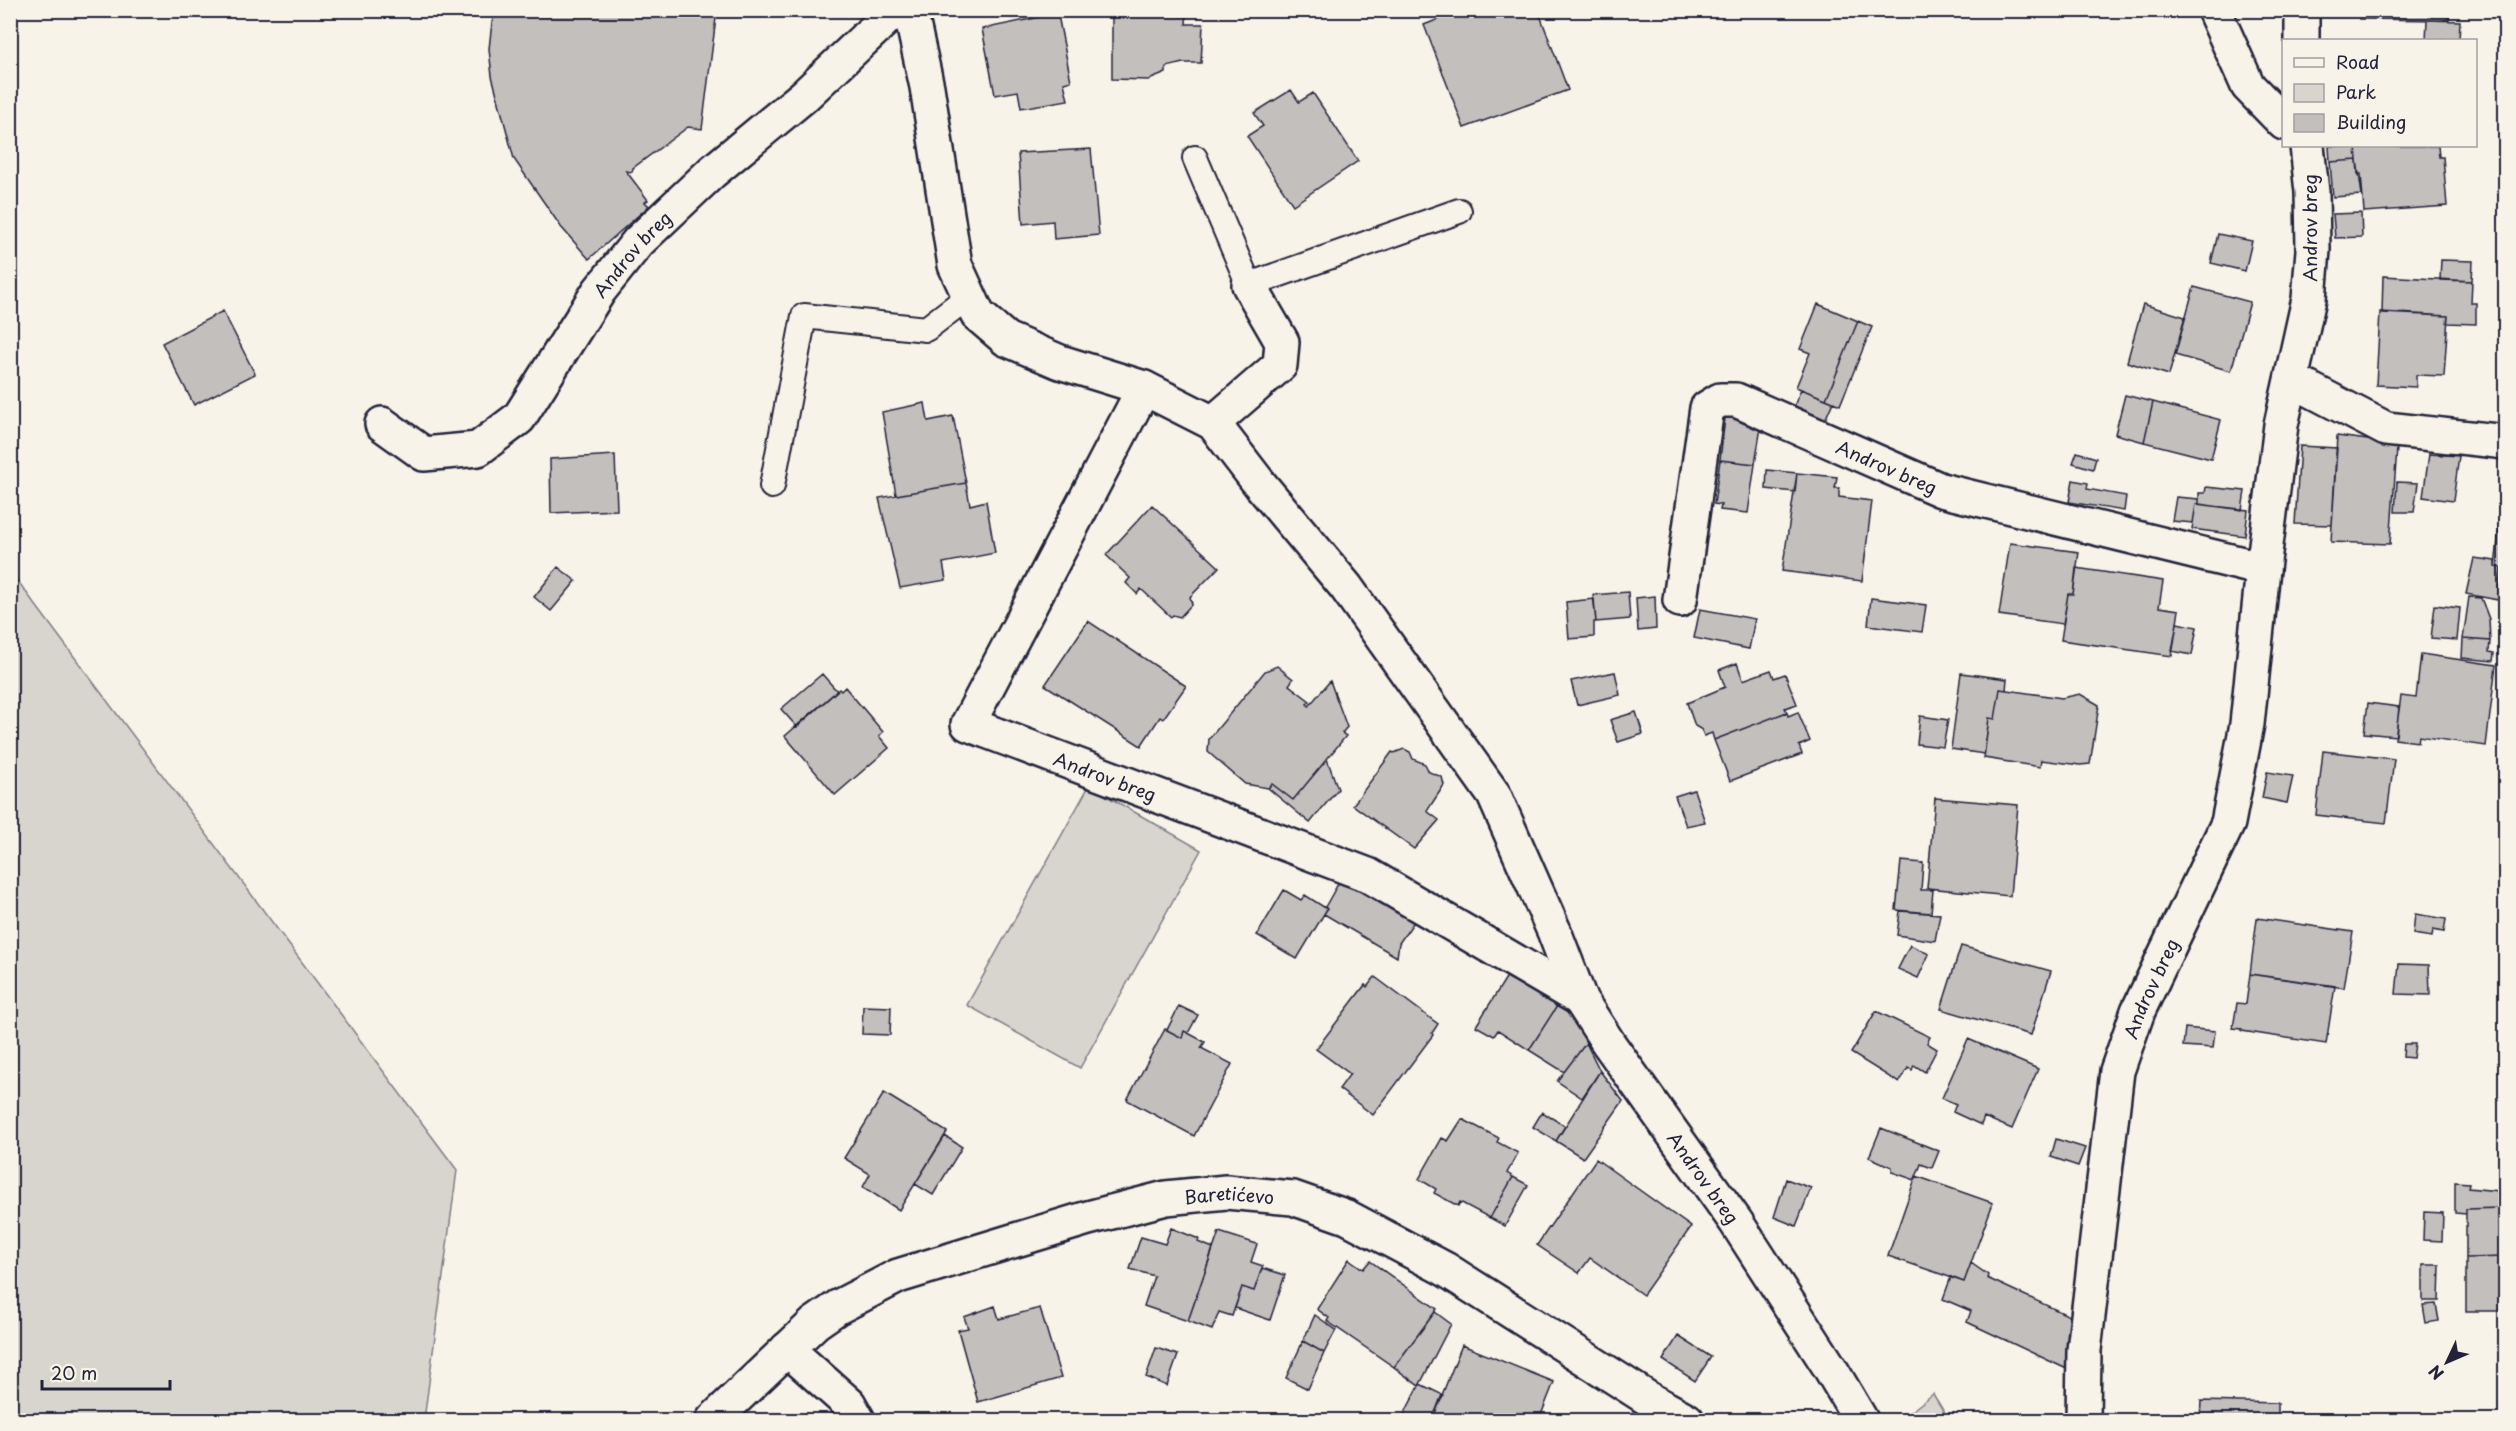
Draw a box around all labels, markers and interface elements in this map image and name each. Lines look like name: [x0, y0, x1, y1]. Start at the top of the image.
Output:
legend: [2282, 39, 2477, 147]
text: Road: [2336, 48, 2380, 75]
text: Park: [2336, 78, 2376, 105]
text: Building: [2336, 108, 2406, 135]
street label: Androv breg: [2296, 174, 2323, 282]
street label: Androv breg: [586, 204, 677, 303]
street label: Androv breg: [1832, 432, 1942, 500]
street label: Androv breg: [1050, 744, 1160, 807]
street label: Androv breg: [2116, 934, 2184, 1042]
street label: Androv breg: [1662, 1126, 1746, 1229]
street label: Baretićevo: [1183, 1178, 1275, 1210]
north arrow: [2417, 1332, 2477, 1392]
scale bar: [42, 1353, 170, 1391]
text: 20 m: [51, 1359, 97, 1386]
text: N: [2422, 1360, 2449, 1386]

